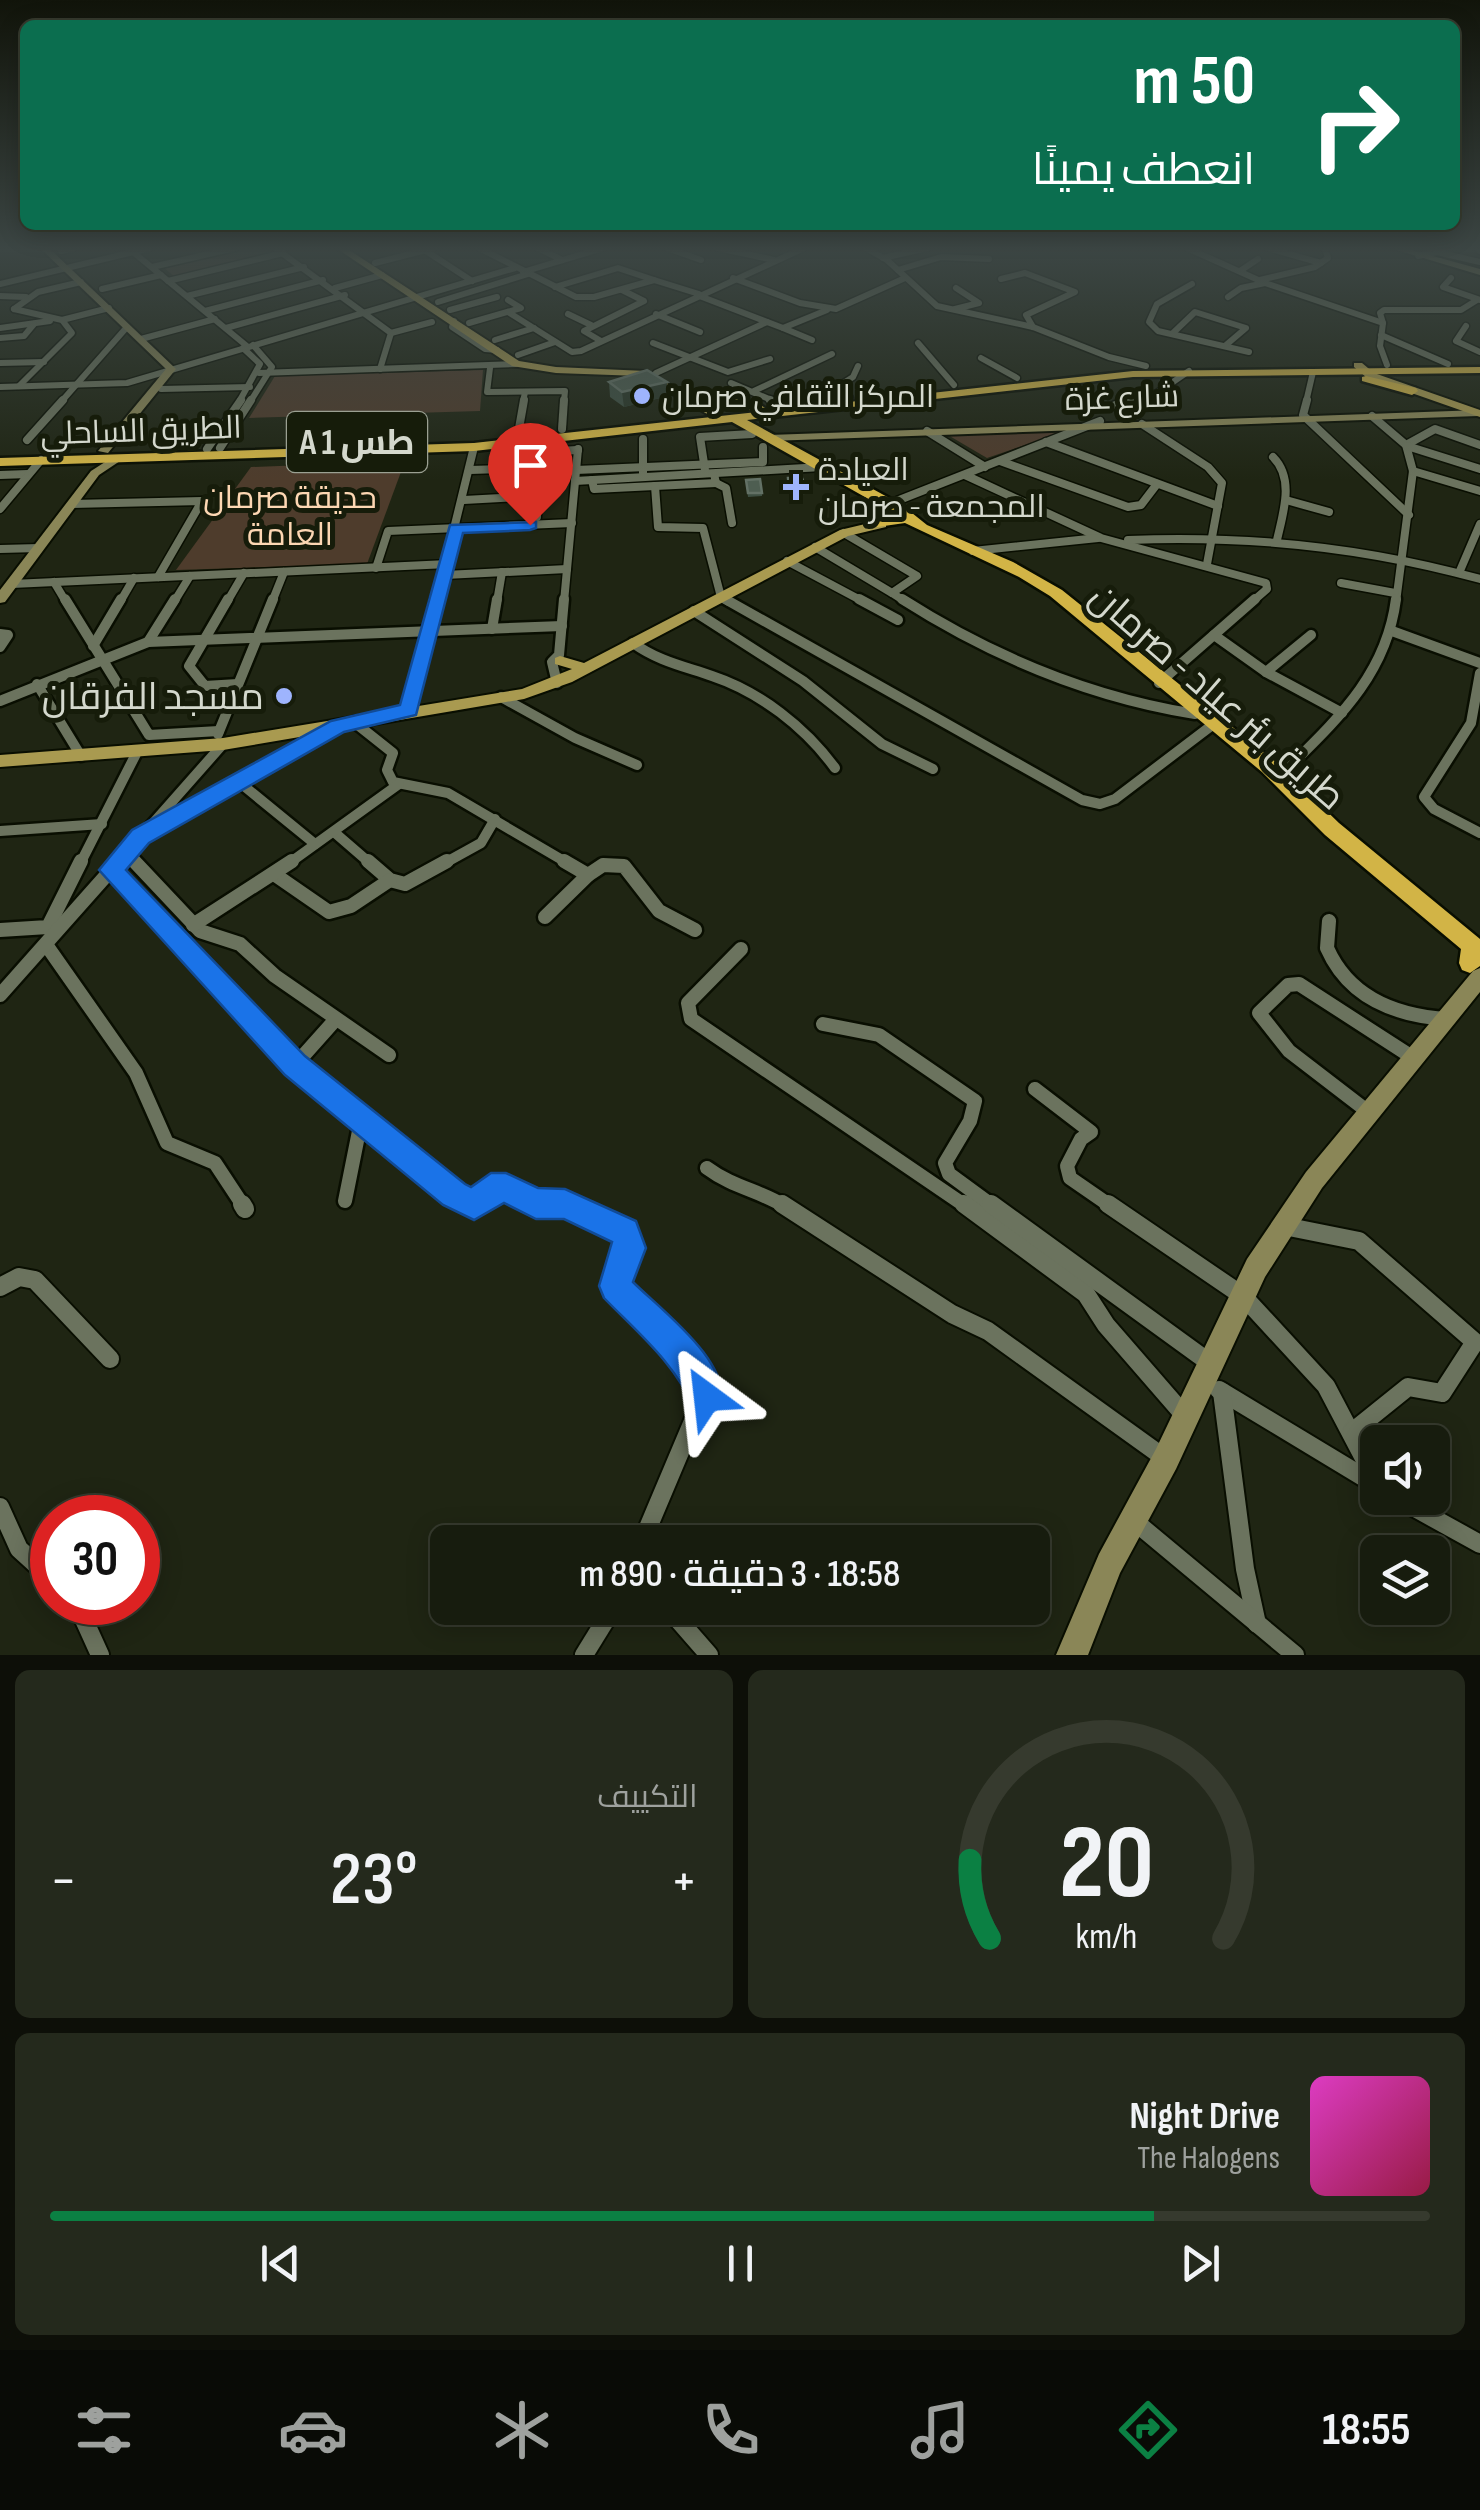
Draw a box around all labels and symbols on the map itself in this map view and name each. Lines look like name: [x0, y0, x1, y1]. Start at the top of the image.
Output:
street label: شارع غزة: [1064, 377, 1180, 421]
place label: المركز الثقافي صرمان: [662, 378, 934, 421]
marker: المركز الثقافي صرمان: [631, 385, 653, 407]
street label: الطريق الساحلي: [40, 408, 243, 459]
road number: A 1 طس: [287, 412, 427, 472]
pin: [488, 423, 573, 526]
place label: العيادة المجمعة - صرمان: [818, 451, 1045, 527]
marker: العيادة المجمعة - صرمان: [783, 474, 809, 500]
park label: حديقة صرمان العامة: [203, 479, 377, 555]
street label: طريق بئر عياد - صرمان: [1080, 574, 1354, 820]
place label: مسجد الفرقان: [42, 675, 264, 720]
marker: مسجد الفرقان: [273, 685, 295, 707]
position arrow: [655, 1345, 759, 1449]
speed limit sign: 30: [30, 1495, 160, 1625]

